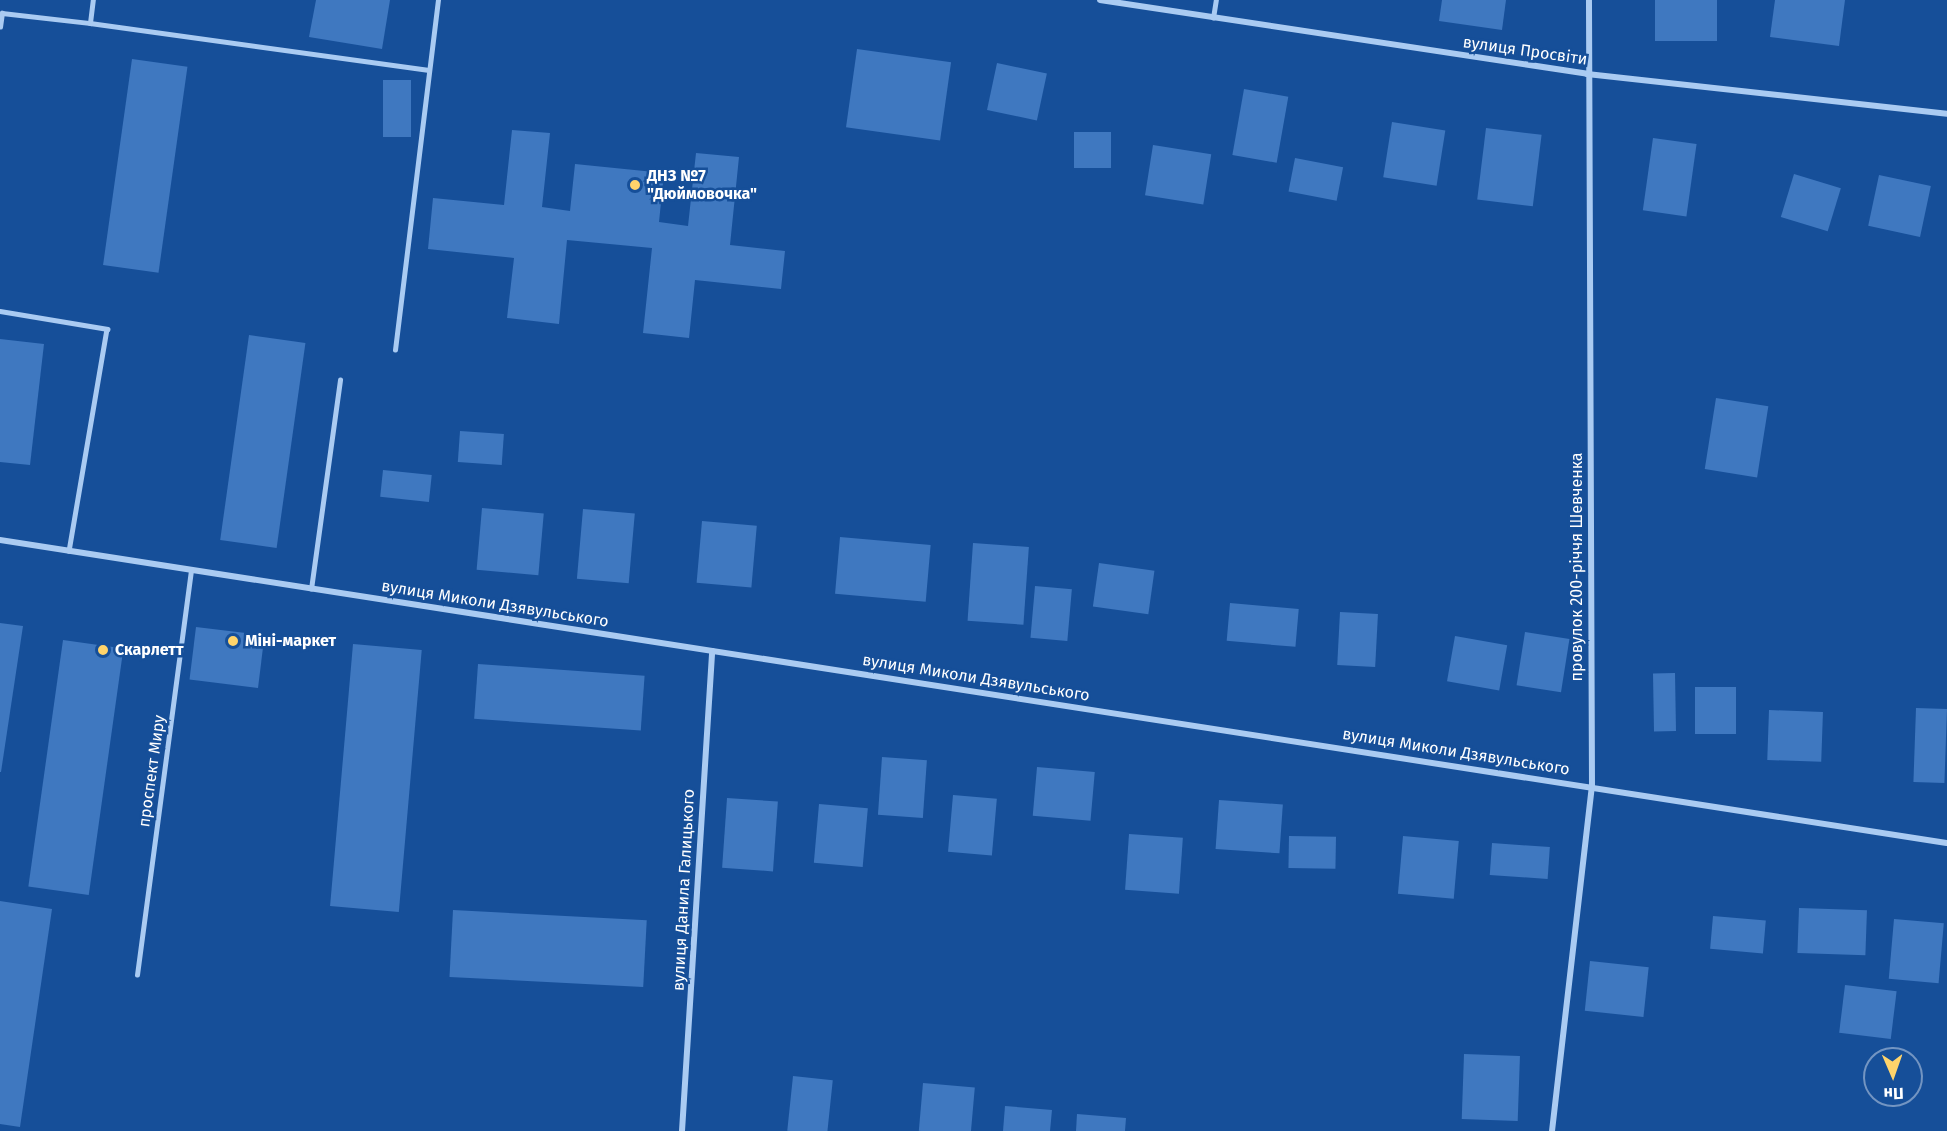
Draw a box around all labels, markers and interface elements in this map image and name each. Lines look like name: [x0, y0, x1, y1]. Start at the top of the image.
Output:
street label: вулиця Просвіти: [1462, 33, 1588, 69]
place label: ДНЗ №7 "Дюймовочка": [647, 166, 757, 204]
marker: ДНЗ №7 "Дюймовочка": [628, 178, 642, 192]
street label: провулок 200-річчя Шевченка: [1567, 453, 1587, 681]
street label: вулиця Миколи Дзявульського: [380, 577, 610, 631]
place label: Міні-маркет: [245, 631, 336, 651]
marker: Міні-маркет: [226, 634, 240, 648]
place label: Скарлетт: [115, 640, 184, 660]
marker: Скарлетт: [96, 643, 110, 657]
street label: вулиця Миколи Дзявульського: [861, 651, 1091, 705]
street label: проспект Миру: [135, 714, 169, 828]
street label: вулиця Миколи Дзявульського: [1341, 725, 1571, 779]
street label: вулиця Данила Галицького: [669, 788, 699, 992]
north arrow: [1863, 1047, 1923, 1107]
text: Пн: [1883, 1084, 1904, 1103]

